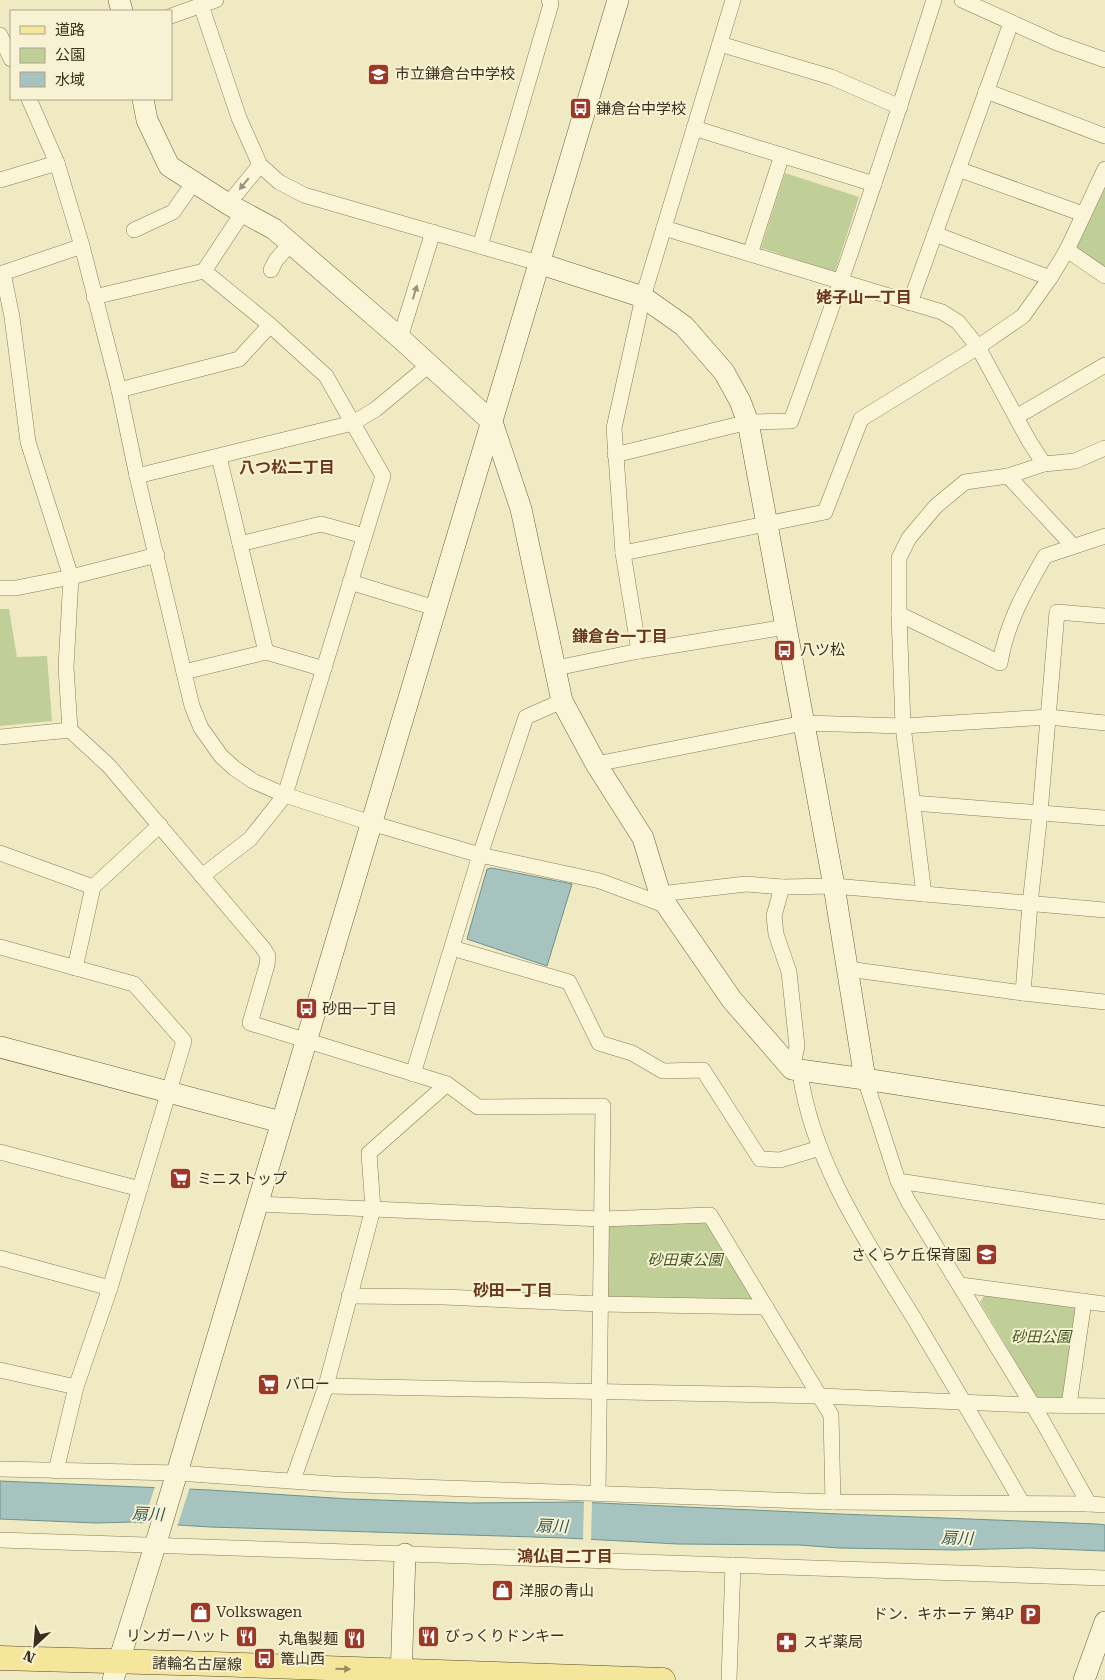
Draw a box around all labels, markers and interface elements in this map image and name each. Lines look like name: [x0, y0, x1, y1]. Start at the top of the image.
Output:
legend: [10, 10, 172, 100]
text: 道路: [55, 21, 85, 39]
text: 公園: [55, 46, 85, 64]
school or university icon: 市立鎌倉台中学校: [367, 62, 391, 86]
place label: 市立鎌倉台中学校: [395, 65, 515, 83]
text: 水域: [55, 71, 85, 89]
bus stop icon: 鎌倉台中学校: [568, 97, 592, 121]
place label: 鎌倉台中学校: [596, 100, 686, 118]
one-way arrow: [239, 177, 250, 190]
one-way arrow: [411, 284, 419, 299]
district label: 姥子山一丁目: [816, 288, 912, 307]
district label: 八つ松二丁目: [239, 458, 335, 477]
district label: 鎌倉台一丁目: [572, 627, 668, 646]
bus stop icon: 八ツ松: [772, 638, 796, 662]
place label: 八ツ松: [800, 641, 845, 659]
bus stop icon: 砂田一丁目: [294, 997, 318, 1021]
place label: 砂田一丁目: [322, 1000, 397, 1018]
supermarket icon: ミニストップ: [169, 1167, 193, 1191]
place label: ミニストップ: [197, 1170, 287, 1188]
school or university icon: さくらケ丘保育園: [975, 1243, 999, 1267]
place label: さくらケ丘保育園: [851, 1246, 971, 1264]
park label: 砂田東公園: [647, 1251, 724, 1269]
district label: 砂田一丁目: [473, 1281, 553, 1300]
park label: 砂田公園: [1011, 1328, 1073, 1346]
supermarket icon: バロー: [257, 1372, 281, 1396]
place label: バロー: [285, 1375, 330, 1393]
water label: 扇川: [132, 1504, 166, 1524]
water label: 扇川: [536, 1516, 570, 1536]
water label: 扇川: [941, 1528, 975, 1548]
district label: 鴻仏目二丁目: [517, 1547, 613, 1566]
shop icon: 洋服の青山: [491, 1579, 515, 1603]
place label: 洋服の青山: [519, 1582, 594, 1600]
shop icon: Volkswagen: [188, 1600, 212, 1624]
parking icon: ドン．キホーテ 第4P: [1018, 1602, 1042, 1626]
place label: Volkswagen: [216, 1603, 303, 1621]
place label: ドン．キホーテ 第4P: [873, 1605, 1014, 1623]
north arrow: [10, 1620, 60, 1670]
restaurant icon: リンガーハット: [235, 1624, 259, 1648]
restaurant icon: びっくりドンキー: [417, 1624, 441, 1648]
place label: リンガーハット: [126, 1627, 231, 1645]
restaurant icon: 丸亀製麺: [342, 1627, 366, 1651]
place label: びっくりドンキー: [445, 1627, 565, 1645]
place label: 丸亀製麺: [278, 1630, 338, 1648]
pharmacy icon: スギ薬局: [775, 1630, 799, 1654]
place label: スギ薬局: [803, 1633, 863, 1651]
text: N: [21, 1647, 38, 1666]
bus stop icon: 篭山西: [252, 1647, 276, 1671]
place label: 篭山西: [280, 1650, 325, 1668]
street label: 諸輪名古屋線: [152, 1654, 242, 1674]
one-way arrow: [335, 1665, 351, 1673]

